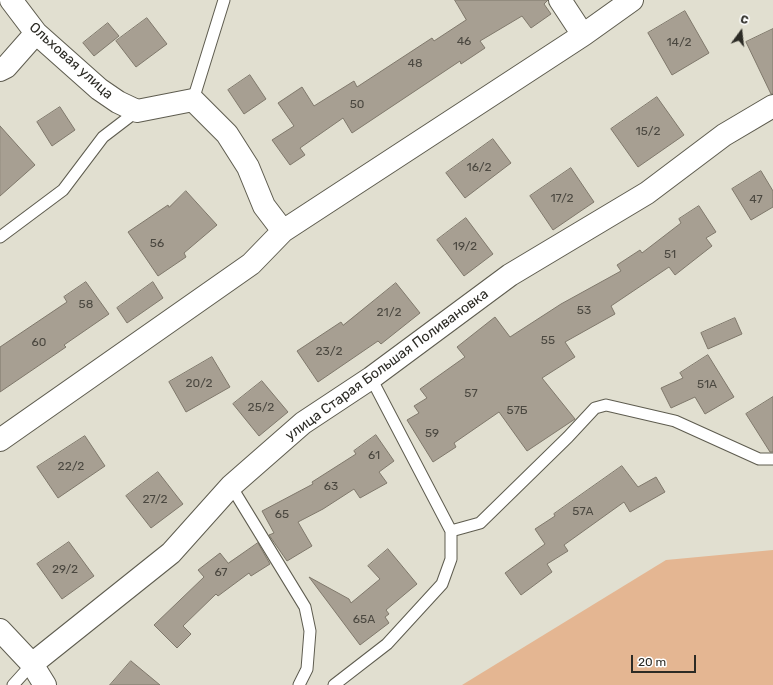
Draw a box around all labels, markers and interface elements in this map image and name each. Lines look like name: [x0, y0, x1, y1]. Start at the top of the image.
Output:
north arrow: [721, 12, 761, 52]
text: С: [739, 13, 750, 27]
street label: Ольховая улица: [26, 19, 116, 103]
house number: 46: [457, 35, 471, 49]
house number: 14/2: [666, 36, 692, 50]
house number: 48: [407, 57, 423, 71]
house number: 50: [350, 98, 364, 112]
house number: 15/2: [636, 125, 660, 139]
house number: 16/2: [467, 161, 491, 175]
house number: 17/2: [550, 192, 574, 206]
house number: 47: [749, 193, 763, 207]
house number: 56: [150, 237, 164, 251]
house number: 19/2: [453, 240, 477, 254]
house number: 51: [664, 248, 676, 262]
street label: улица Старая Большая Поливановка: [282, 286, 492, 444]
house number: 58: [79, 298, 93, 312]
house number: 53: [577, 304, 591, 318]
house number: 21/2: [377, 306, 401, 320]
house number: 55: [541, 334, 555, 348]
house number: 60: [32, 336, 46, 350]
house number: 23/2: [316, 345, 342, 359]
house number: 20/2: [185, 377, 213, 391]
house number: 51А: [697, 378, 717, 392]
house number: 57: [464, 387, 478, 401]
house number: 25/2: [248, 401, 274, 415]
house number: 57Б: [507, 404, 527, 418]
house number: 59: [425, 427, 439, 441]
house number: 61: [368, 449, 380, 463]
house number: 22/2: [58, 460, 84, 474]
house number: 63: [324, 480, 338, 494]
house number: 27/2: [142, 493, 168, 507]
house number: 57А: [572, 505, 594, 519]
house number: 65: [275, 508, 289, 522]
house number: 29/2: [52, 563, 78, 577]
house number: 67: [214, 566, 228, 580]
house number: 65А: [353, 613, 375, 627]
scale bar: [633, 647, 698, 673]
text: 20 m: [638, 655, 666, 669]

